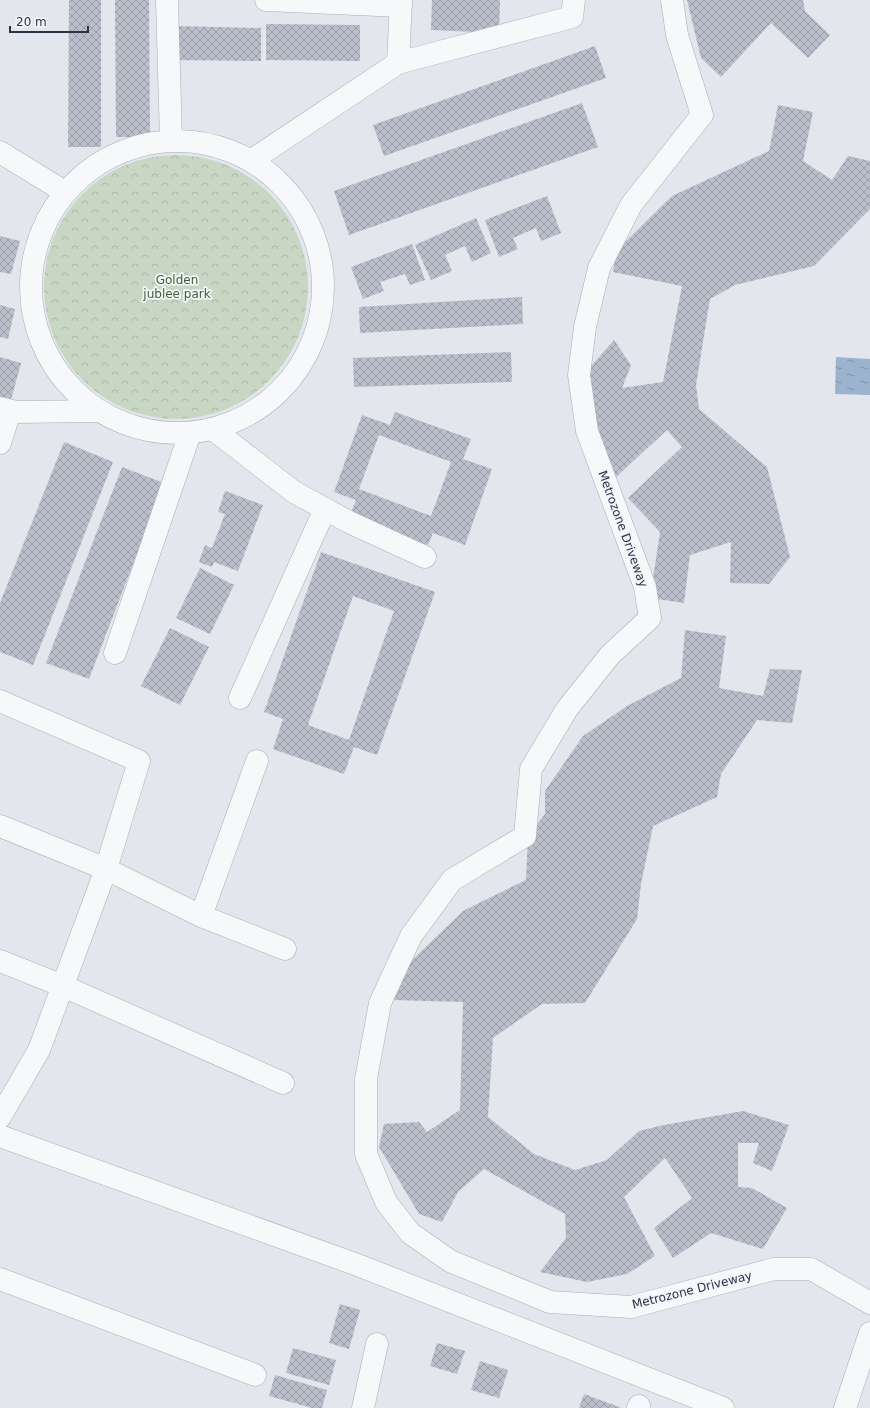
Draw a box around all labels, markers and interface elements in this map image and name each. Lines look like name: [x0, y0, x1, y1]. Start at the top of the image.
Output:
scale bar: [10, 8, 88, 34]
text: 20 m: [16, 15, 47, 29]
park label: Golden jublee park: [142, 273, 211, 301]
street label: Metrozone Driveway: [595, 469, 651, 589]
street label: Metrozone Driveway: [631, 1268, 753, 1312]

